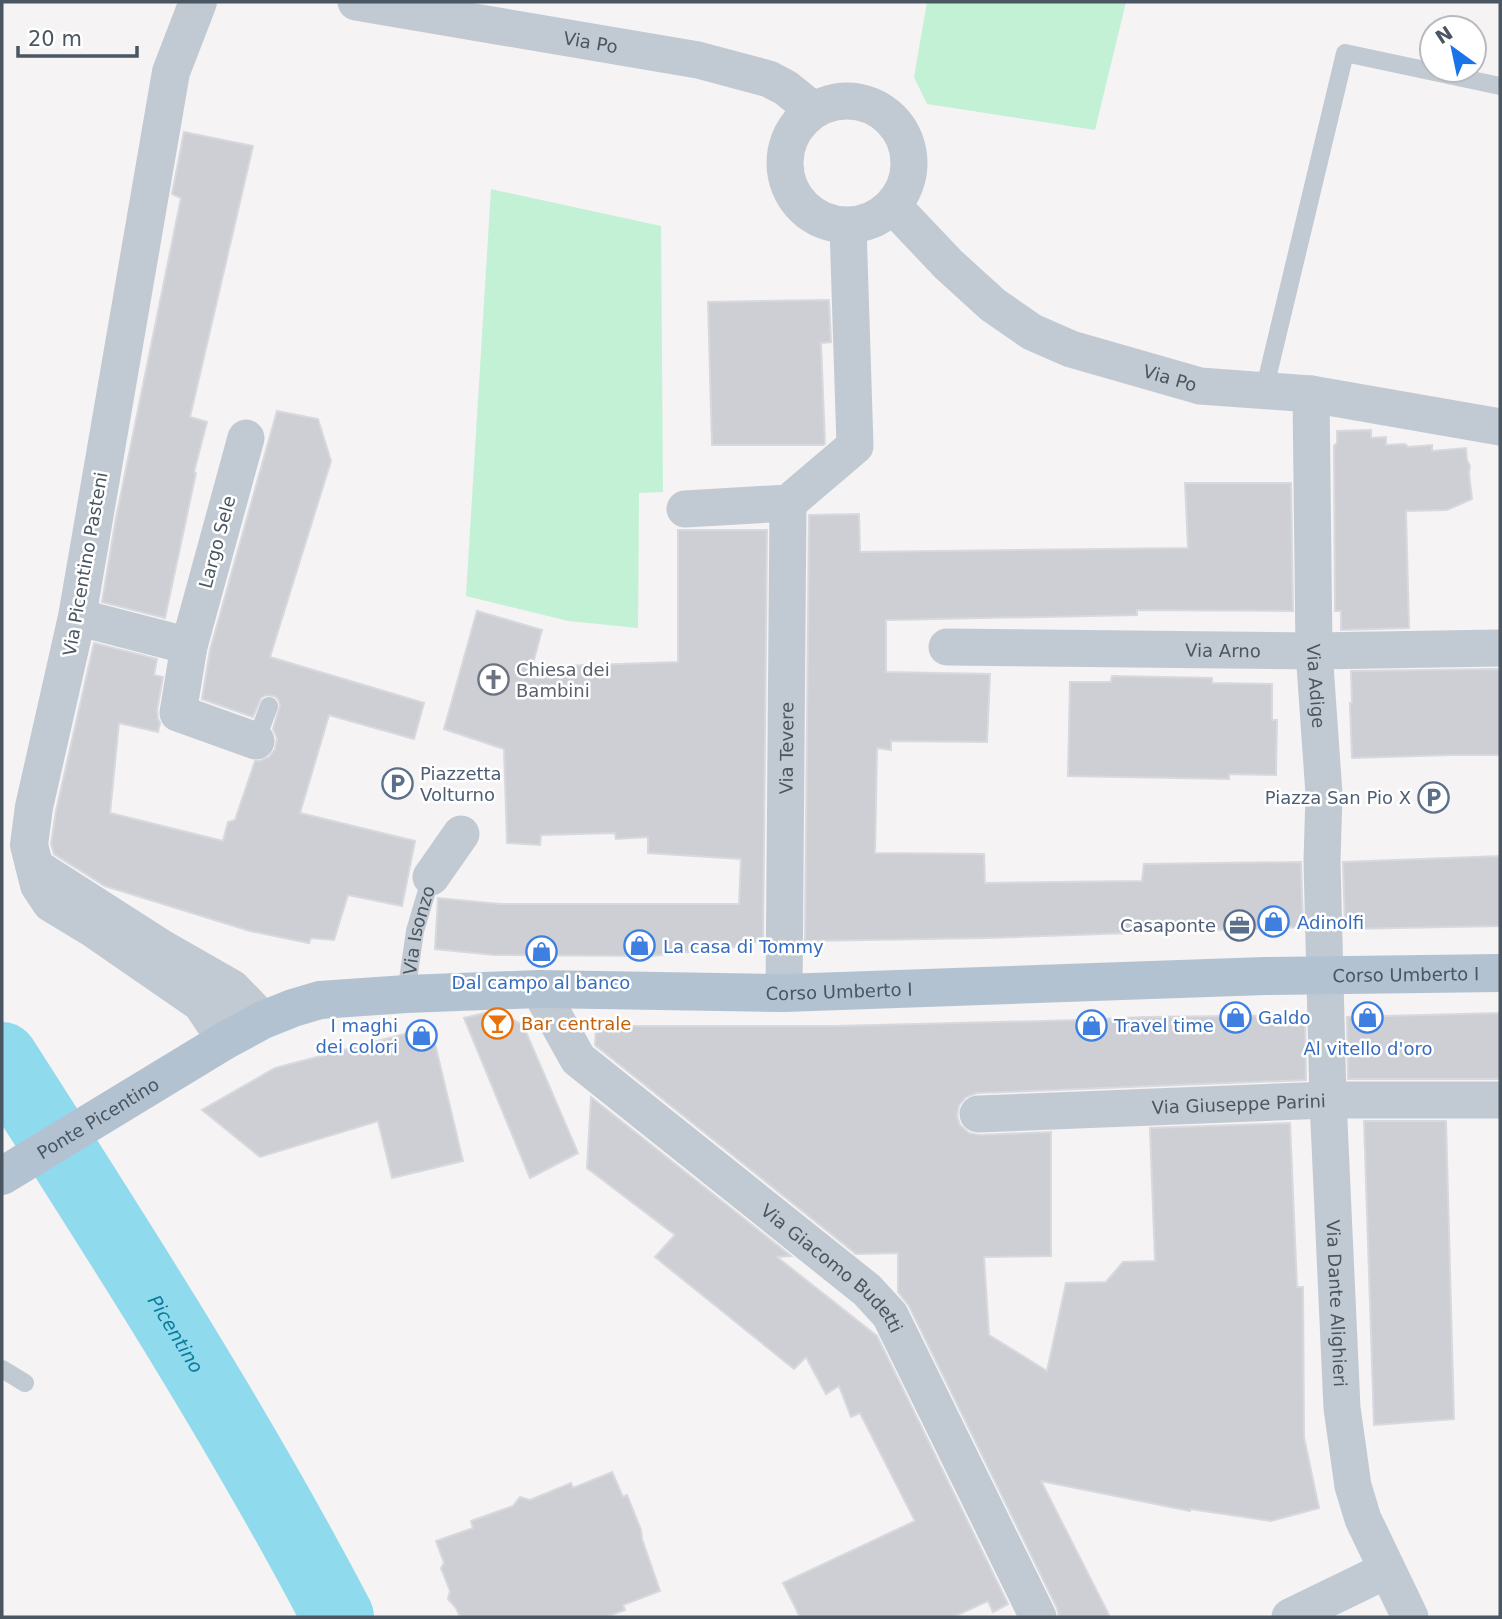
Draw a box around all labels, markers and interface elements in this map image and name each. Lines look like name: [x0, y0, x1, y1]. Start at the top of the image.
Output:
scale bar: [18, 14, 136, 58]
north arrow: [1418, 14, 1488, 84]
text: N: [1431, 21, 1456, 48]
text: 20 m: [28, 27, 82, 51]
street label: Via Po: [562, 27, 619, 57]
street label: Via Po: [1141, 360, 1200, 395]
street label: Via Picentino Pasteni: [58, 470, 112, 658]
street label: Largo Sele: [195, 493, 239, 591]
street label: Via Arno: [1185, 639, 1261, 661]
street label: Via Adige: [1303, 644, 1330, 729]
place label: Chiesa dei Bambini: [516, 659, 610, 701]
church icon: Chiesa dei Bambini: [476, 662, 510, 696]
street label: Via Tevere: [775, 702, 797, 794]
place label: Piazzetta Volturno: [420, 763, 502, 805]
parking icon: Piazzetta Volturno: [380, 766, 414, 800]
parking icon: Piazza San Pio X: [1417, 780, 1451, 814]
place label: Piazza San Pio X: [1265, 787, 1411, 808]
street label: Via Isonzo: [398, 883, 438, 976]
shop icon: Adinolfi: [1257, 905, 1291, 939]
office icon: Casaponte: [1222, 908, 1256, 942]
place label: Adinolfi: [1297, 912, 1364, 933]
place label: Casaponte: [1120, 915, 1216, 936]
shop icon: La casa di Tommy: [623, 929, 657, 963]
shop icon: Dal campo al banco: [524, 934, 558, 968]
place label: La casa di Tommy: [663, 936, 824, 957]
street label: Corso Umberto I: [1332, 963, 1479, 986]
place label: Dal campo al banco: [452, 972, 630, 993]
street label: Corso Umberto I: [765, 978, 913, 1004]
shop icon: Galdo: [1218, 1000, 1252, 1034]
shop icon: Al vitello d'oro: [1351, 1000, 1385, 1034]
bar icon: Bar centrale: [481, 1006, 515, 1040]
place label: Galdo: [1258, 1007, 1310, 1028]
shop icon: Travel time: [1074, 1008, 1108, 1042]
place label: Bar centrale: [521, 1013, 631, 1034]
place label: I maghi dei colori: [315, 1015, 398, 1057]
place label: Travel time: [1113, 1015, 1214, 1036]
shop icon: I maghi dei colori: [404, 1018, 438, 1052]
place label: Al vitello d'oro: [1304, 1038, 1432, 1059]
street label: Ponte Picentino: [33, 1073, 163, 1163]
street label: Via Giuseppe Parini: [1151, 1090, 1326, 1118]
street label: Via Giacomo Budetti: [757, 1199, 907, 1336]
street label: Via Dante Alighieri: [1323, 1219, 1352, 1388]
water label: Picentino: [144, 1291, 208, 1377]

